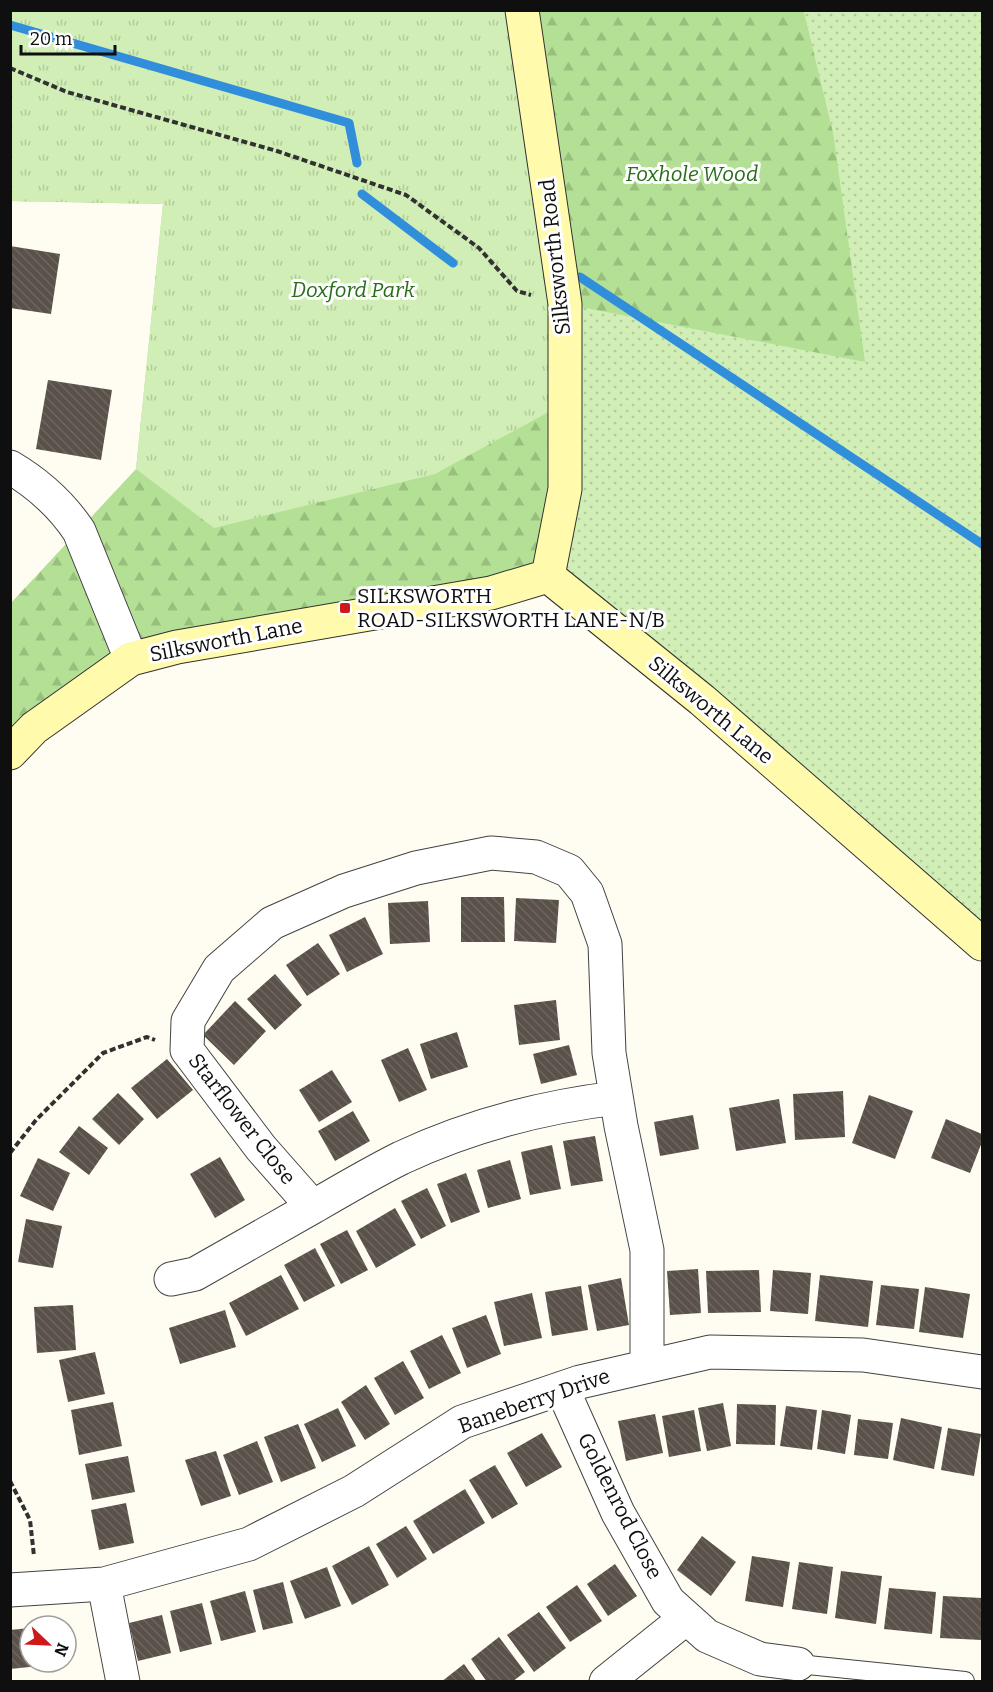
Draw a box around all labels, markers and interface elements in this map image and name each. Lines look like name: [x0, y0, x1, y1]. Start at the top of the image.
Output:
scale bar: [21, 18, 116, 56]
text: 20 m: [30, 28, 72, 50]
park label: Foxhole Wood: [626, 161, 758, 187]
street label: Silksworth Road: [534, 178, 576, 336]
park label: Doxford Park: [291, 277, 415, 303]
place label: SILKSWORTH ROAD-SILKSWORTH LANE-N/B: [357, 583, 665, 633]
marker: SILKSWORTH ROAD-SILKSWORTH LANE-N/B: [338, 601, 352, 615]
street label: Silksworth Lane: [147, 612, 305, 668]
street label: Silksworth Lane: [643, 650, 779, 770]
street label: Starflower Close: [183, 1048, 301, 1190]
street label: Baneberry Drive: [455, 1363, 613, 1439]
street label: Goldenrod Close: [572, 1428, 668, 1584]
north arrow: [18, 1614, 78, 1674]
text: N: [50, 1640, 73, 1659]

